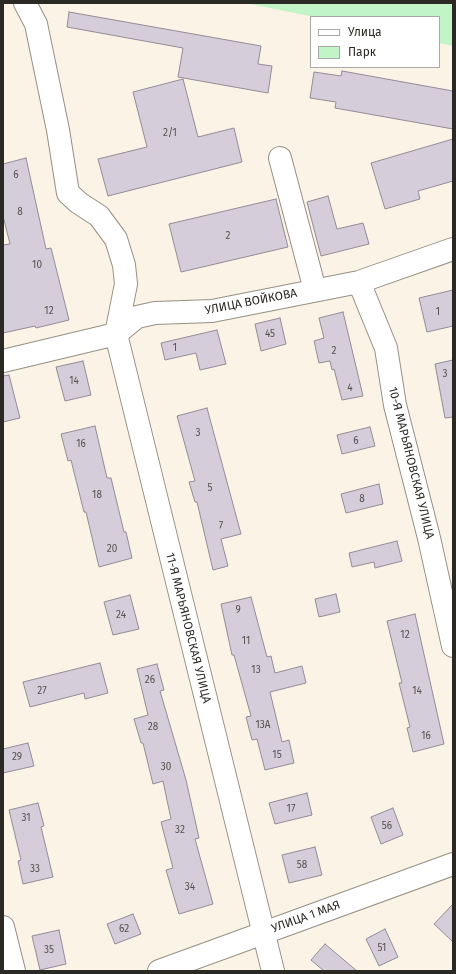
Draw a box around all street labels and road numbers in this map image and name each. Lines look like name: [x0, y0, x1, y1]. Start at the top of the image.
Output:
street label: УЛИЦА ВОЙКОВА: [204, 286, 298, 318]
street label: 10-Я МАРЬЯНОВСКАЯ УЛИЦА: [385, 385, 437, 541]
street label: 11-Я МАРЬЯНОВСКАЯ УЛИЦА: [162, 551, 214, 705]
street label: УЛИЦА 1 МАЯ: [270, 898, 342, 936]

